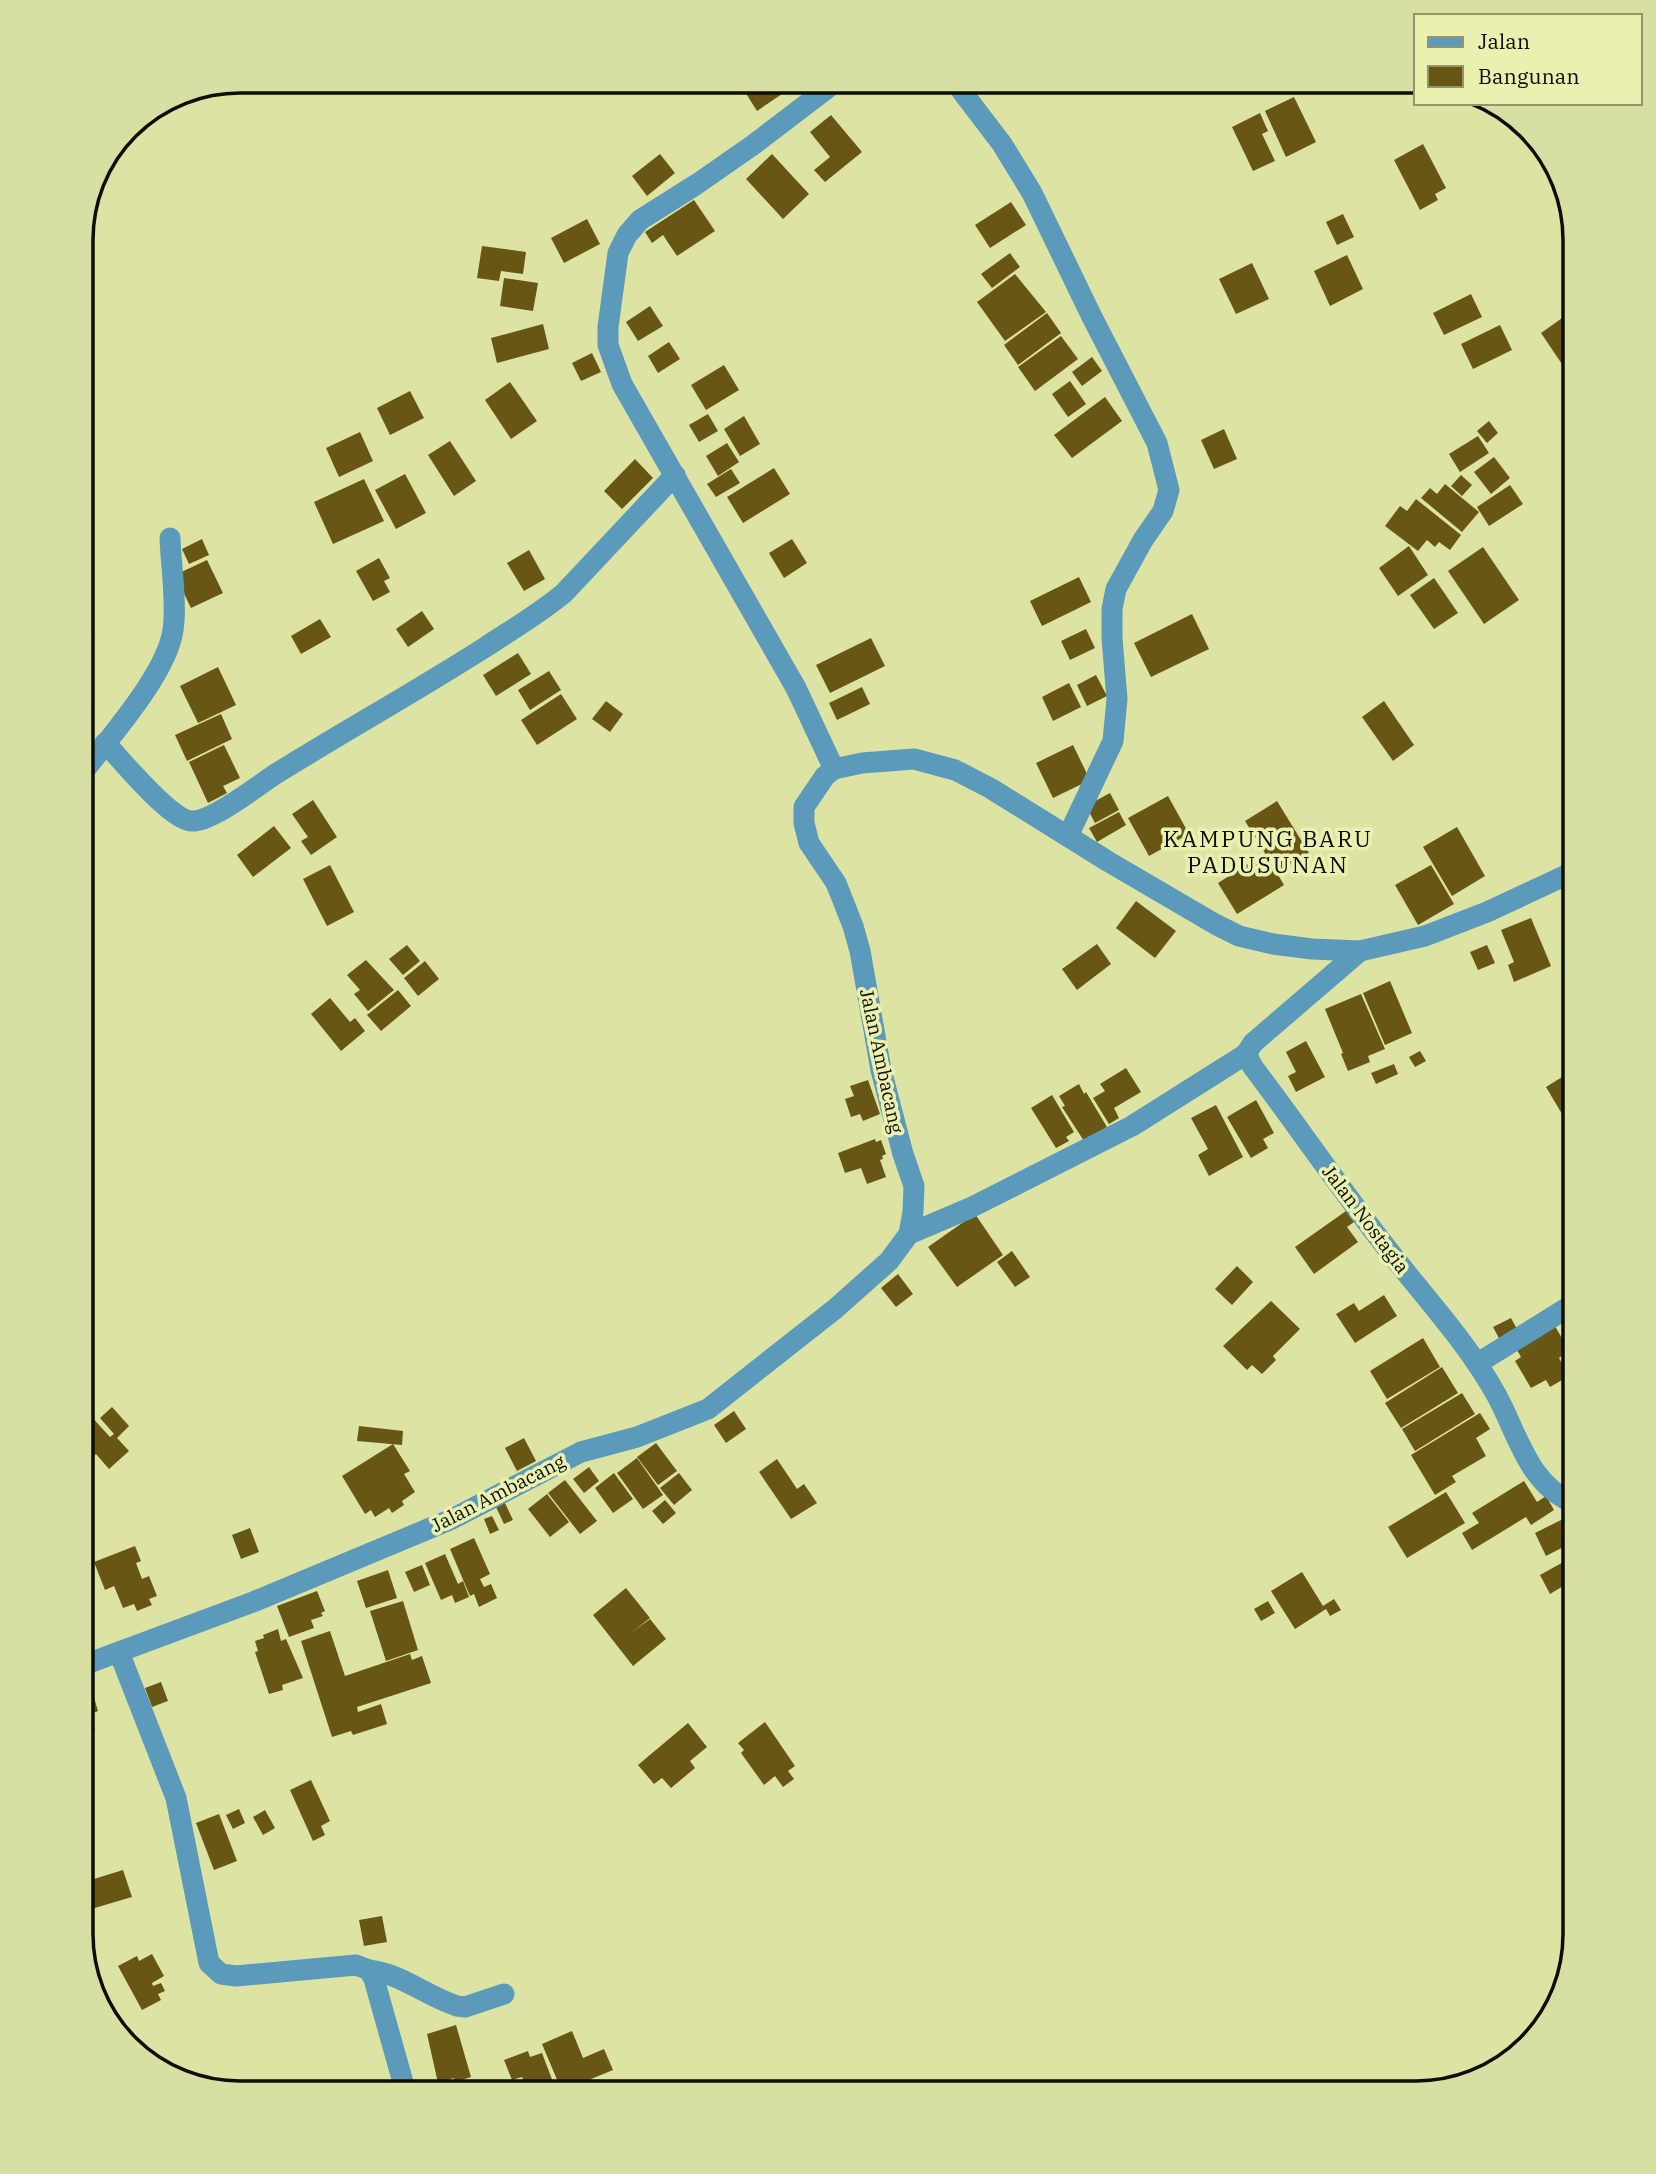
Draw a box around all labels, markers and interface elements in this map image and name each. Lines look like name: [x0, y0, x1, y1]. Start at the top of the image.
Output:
legend: [1414, 14, 1642, 105]
text: Jalan: [1478, 27, 1530, 55]
text: Bangunan: [1478, 62, 1580, 90]
district label: KAMPUNG BARU PADUSUNAN: [1163, 823, 1373, 879]
street label: Jalan Ambacang: [855, 986, 909, 1136]
street label: Jalan Nostagia: [1317, 1160, 1415, 1278]
street label: Jalan Ambacang: [427, 1449, 570, 1537]

